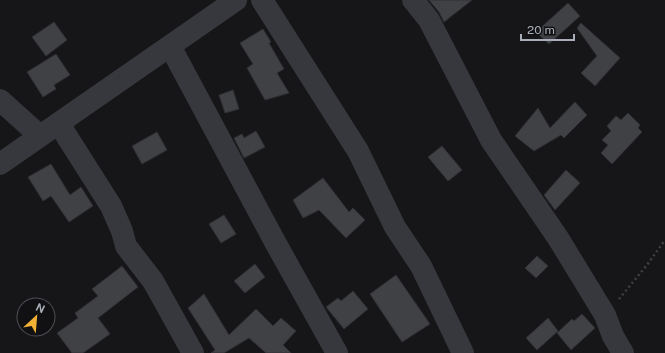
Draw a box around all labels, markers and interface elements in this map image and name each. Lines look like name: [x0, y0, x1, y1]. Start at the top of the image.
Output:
scale bar: [521, 16, 574, 42]
text: 20 m: [527, 23, 555, 37]
north arrow: [16, 297, 56, 337]
text: N: [34, 301, 47, 315]

